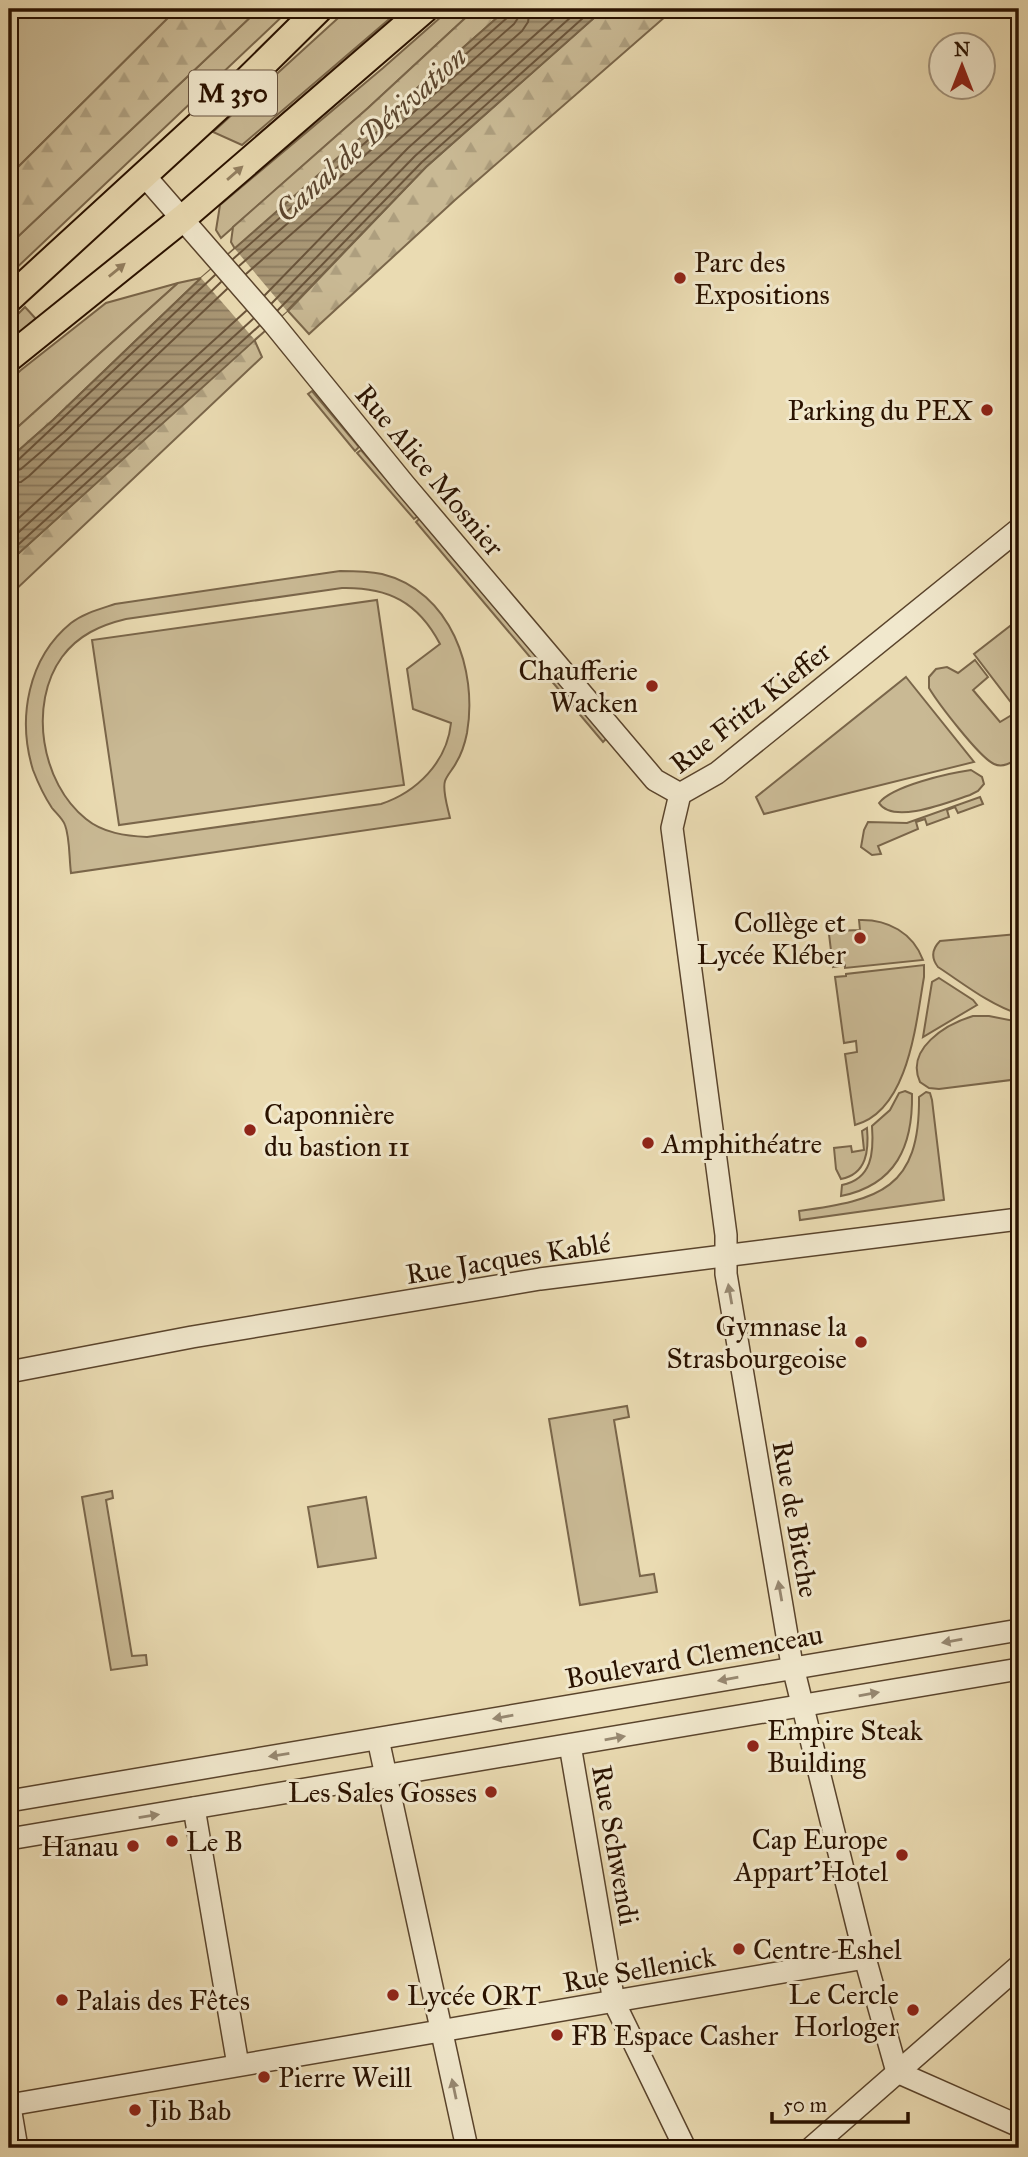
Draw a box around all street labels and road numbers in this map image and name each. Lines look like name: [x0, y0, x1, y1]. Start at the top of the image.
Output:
road number: M 350: [189, 71, 277, 116]
street label: Rue Alice Mosnier: [348, 377, 512, 564]
street label: Rue Fritz Kieffer: [663, 633, 838, 781]
street label: Rue Jacques Kablé: [403, 1225, 613, 1292]
street label: Rue de Bitche: [764, 1438, 827, 1600]
street label: Boulevard Clemenceau: [562, 1617, 826, 1696]
street label: Rue Schwendi: [584, 1762, 647, 1928]
street label: Rue Sellenick: [560, 1939, 718, 2000]

